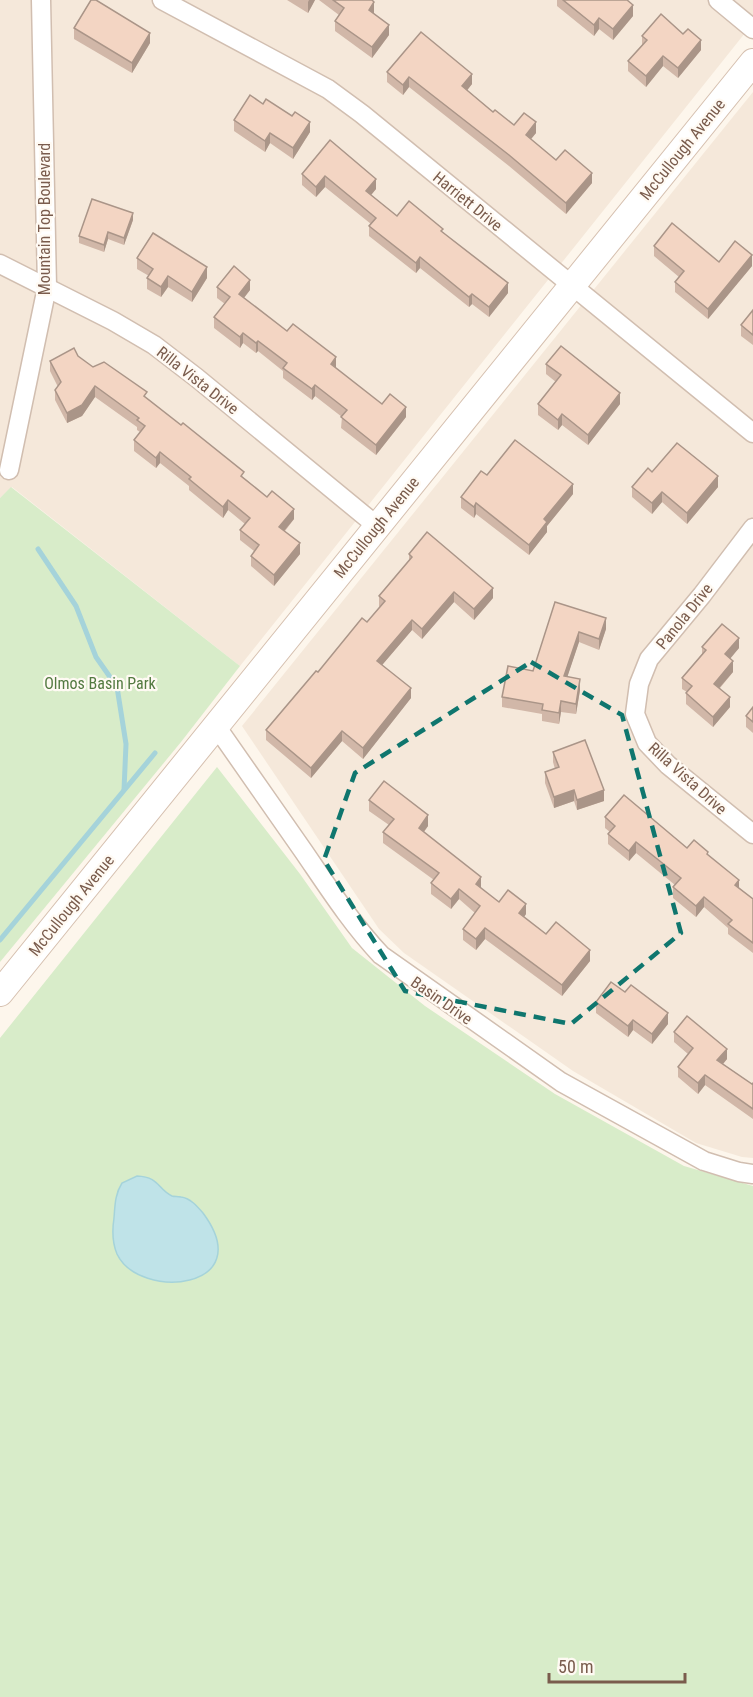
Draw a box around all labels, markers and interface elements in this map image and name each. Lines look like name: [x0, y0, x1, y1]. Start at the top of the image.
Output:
street label: McCullough Avenue: [636, 95, 729, 204]
street label: Mountain Top Boulevard: [35, 143, 54, 295]
street label: Harriett Drive: [429, 168, 506, 235]
street label: Rilla Vista Drive: [153, 342, 242, 418]
street label: McCullough Avenue: [330, 473, 423, 582]
street label: Panola Drive: [652, 580, 717, 653]
park label: Olmos Basin Park: [44, 674, 157, 693]
street label: Rilla Vista Drive: [645, 738, 731, 818]
street label: McCullough Avenue: [25, 851, 118, 960]
street label: Basin Drive: [407, 972, 476, 1028]
scale bar: [549, 1646, 686, 1684]
text: 50 m: [558, 1656, 593, 1677]

